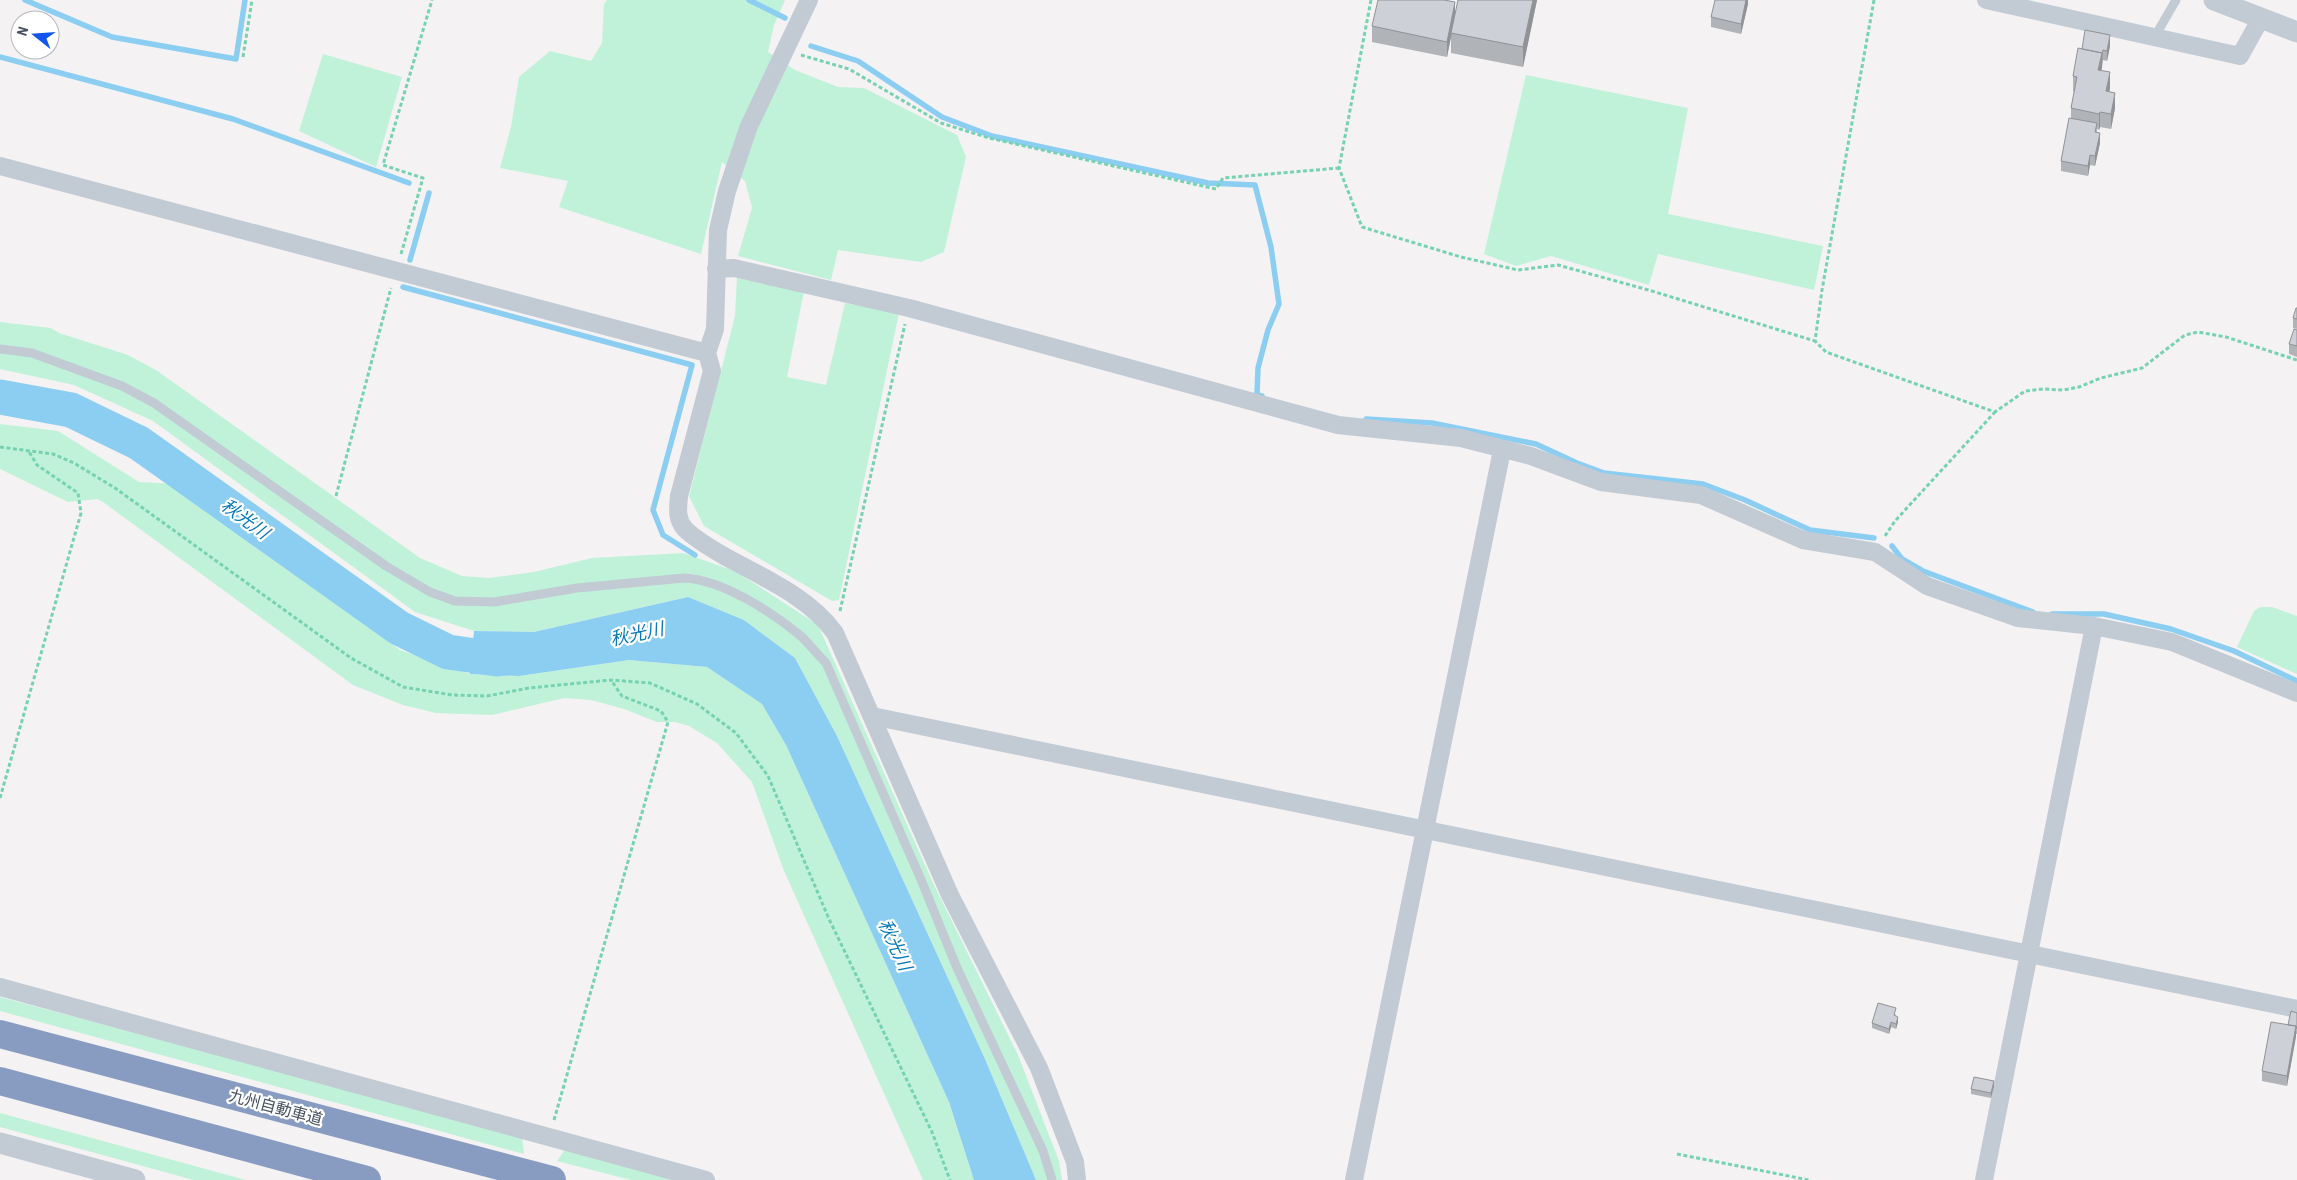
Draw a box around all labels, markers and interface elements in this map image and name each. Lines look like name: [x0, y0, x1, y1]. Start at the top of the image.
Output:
north arrow: [10, 10, 60, 60]
text: N: [14, 25, 31, 38]
water label: 秋光川: [217, 494, 275, 544]
water label: 秋光川: [608, 617, 667, 649]
water label: 秋光川: [875, 916, 917, 976]
street label: 九州自動車道: [227, 1086, 325, 1129]

